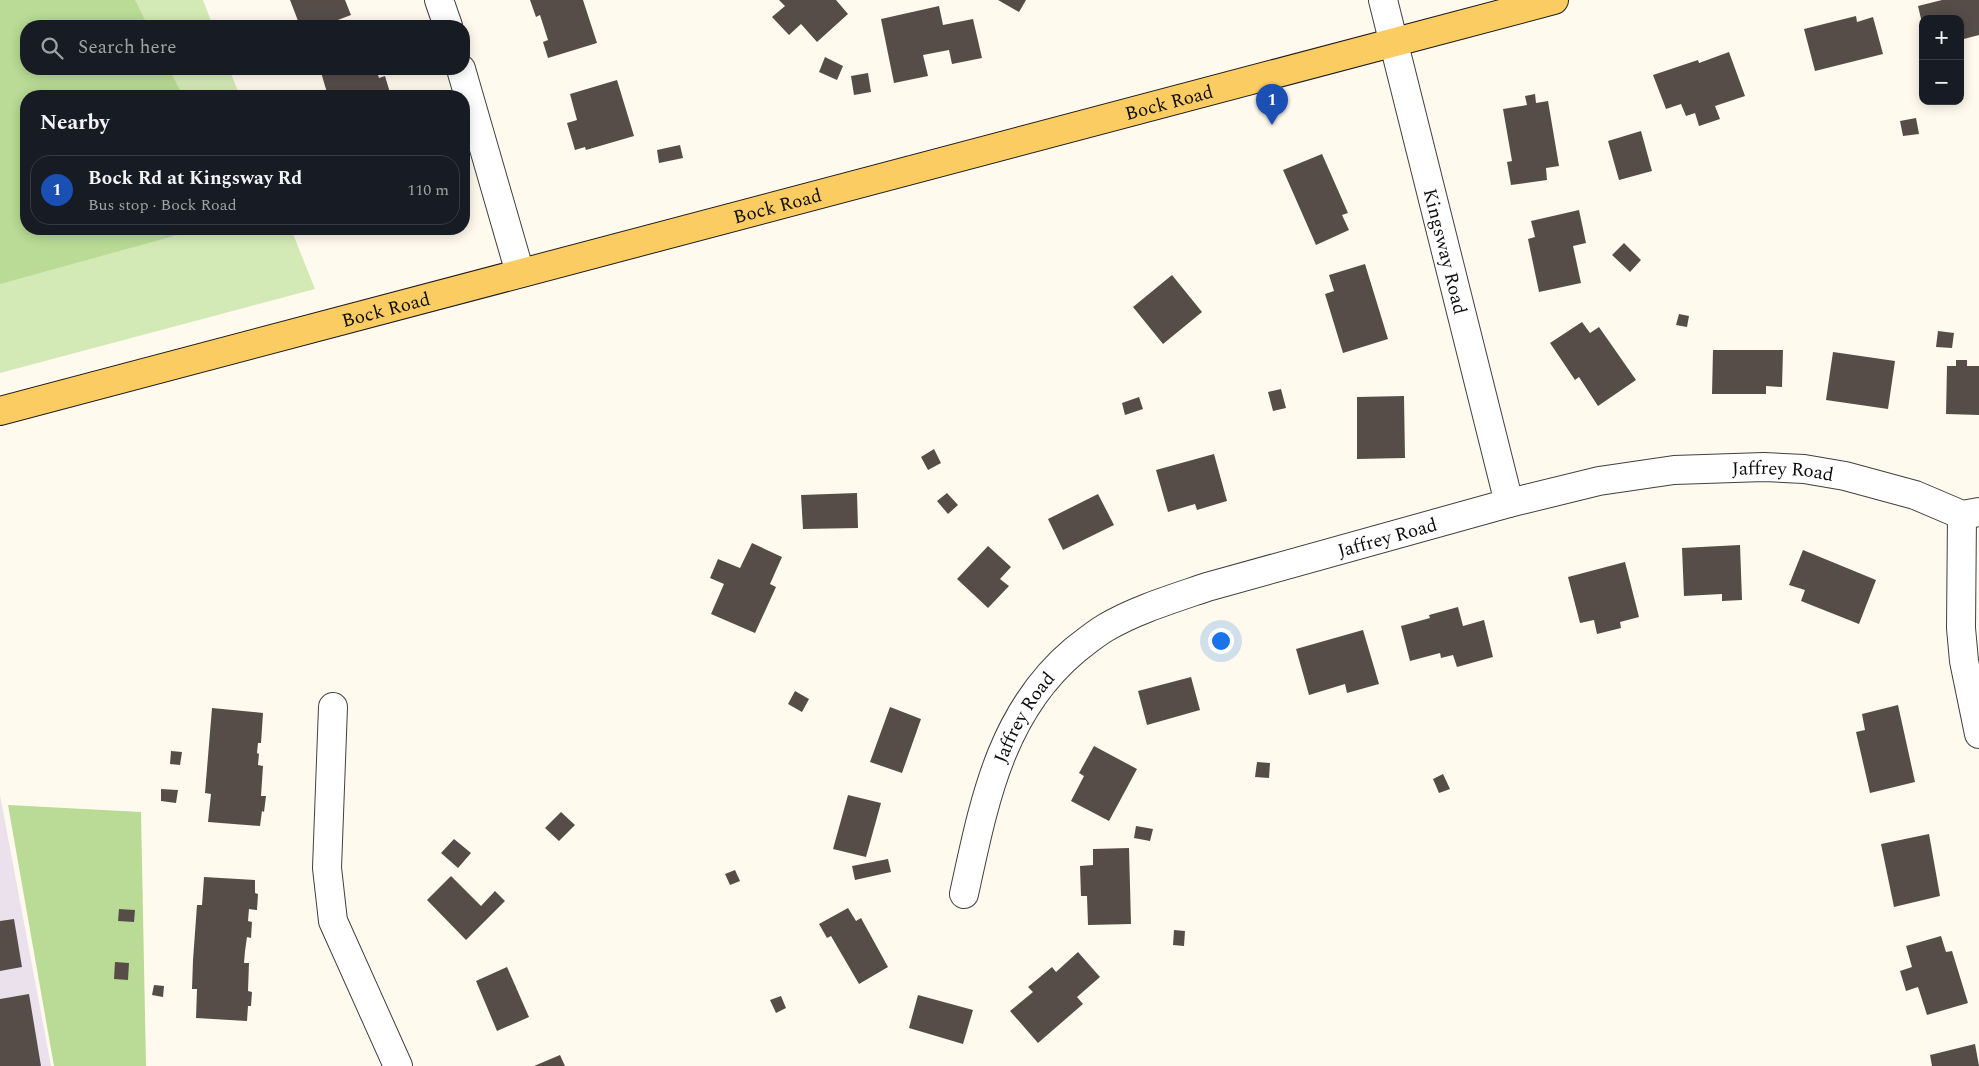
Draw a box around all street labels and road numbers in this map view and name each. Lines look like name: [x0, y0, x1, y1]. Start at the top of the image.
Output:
street label: Bock Road: [1122, 78, 1217, 129]
street label: Bock Road: [730, 181, 825, 232]
street label: Kingsway Road: [1415, 185, 1474, 318]
street label: Bock Road: [339, 285, 434, 336]
street label: Jaffrey Road: [1731, 454, 1836, 490]
street label: Jaffrey Road: [1334, 511, 1441, 566]
street label: Jaffrey Road: [987, 666, 1062, 768]

